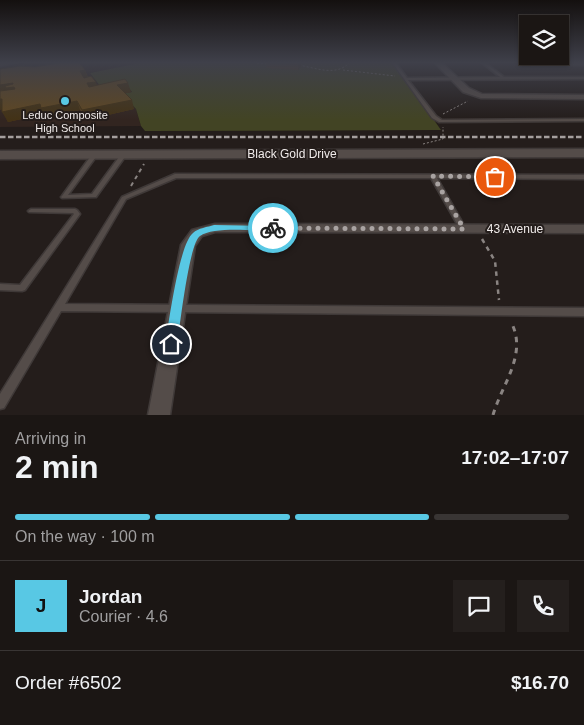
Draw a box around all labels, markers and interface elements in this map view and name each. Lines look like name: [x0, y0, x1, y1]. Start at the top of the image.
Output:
map controls: [519, 15, 569, 65]
button: layers: [519, 15, 569, 65]
marker: Leduc Composite High School: [59, 95, 71, 107]
place label: Leduc Composite High School: [22, 109, 108, 134]
street label: Black Gold Drive: [247, 147, 337, 161]
pin: [474, 156, 516, 198]
icon: bag: [481, 163, 509, 191]
courier: [248, 203, 298, 253]
icon: bike: [259, 214, 287, 242]
street label: 43 Avenue: [487, 222, 544, 236]
pin: [150, 323, 192, 365]
icon: home: [157, 330, 185, 358]
text: Arriving in: [15, 430, 86, 447]
text: 17:02–17:07: [461, 447, 569, 468]
text: 2 min: [15, 449, 99, 485]
text: On the way · 100 m: [15, 528, 155, 545]
button: chat: [453, 580, 505, 632]
button: phone: [517, 580, 569, 632]
text: Jordan: [79, 586, 142, 607]
text: J: [36, 595, 46, 616]
text: Courier · 4.6: [79, 608, 168, 625]
text: Order #6502: [15, 672, 122, 693]
text: $16.70: [511, 672, 569, 693]

